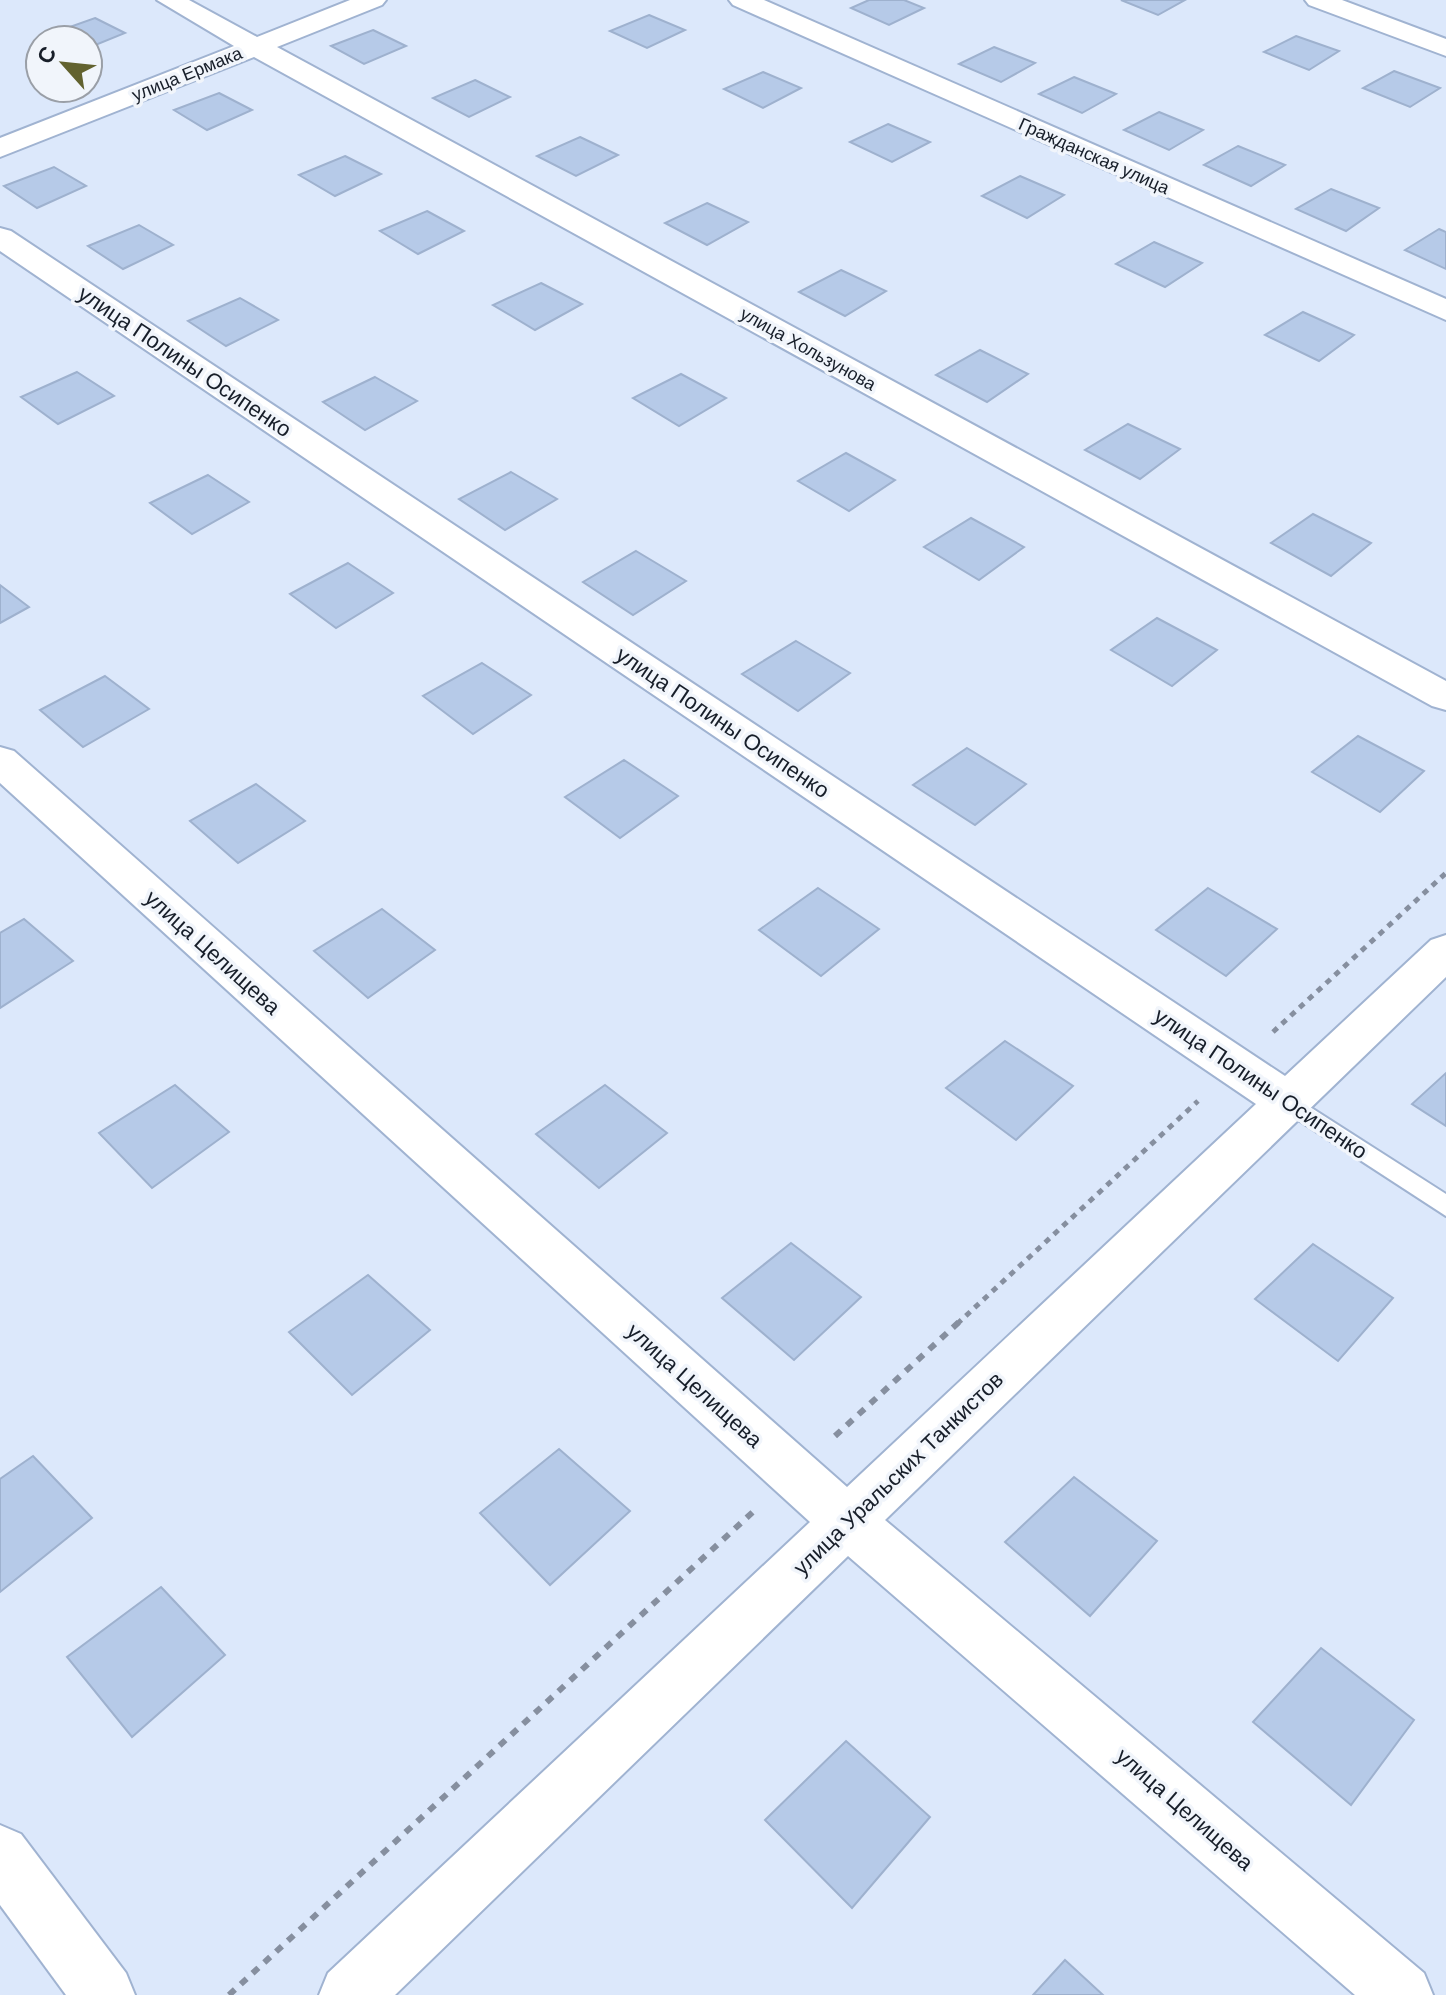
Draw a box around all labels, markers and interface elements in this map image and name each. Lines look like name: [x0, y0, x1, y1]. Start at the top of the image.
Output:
north arrow: [24, 24, 104, 104]
text: С: [30, 41, 63, 69]
street label: улица Ермака: [128, 41, 247, 107]
street label: Гражданская улица: [1015, 112, 1174, 200]
street label: улица Полины Осипенко: [72, 279, 297, 444]
street label: улица Хользунова: [736, 302, 881, 397]
street label: улица Полины Осипенко: [610, 640, 835, 805]
street label: улица Целищева: [139, 884, 287, 1022]
street label: улица Полины Осипенко: [1148, 1001, 1373, 1166]
street label: улица Целищева: [621, 1317, 769, 1455]
street label: улица Уральских Танкистов: [787, 1365, 1010, 1582]
street label: улица Целищева: [1110, 1742, 1260, 1878]

